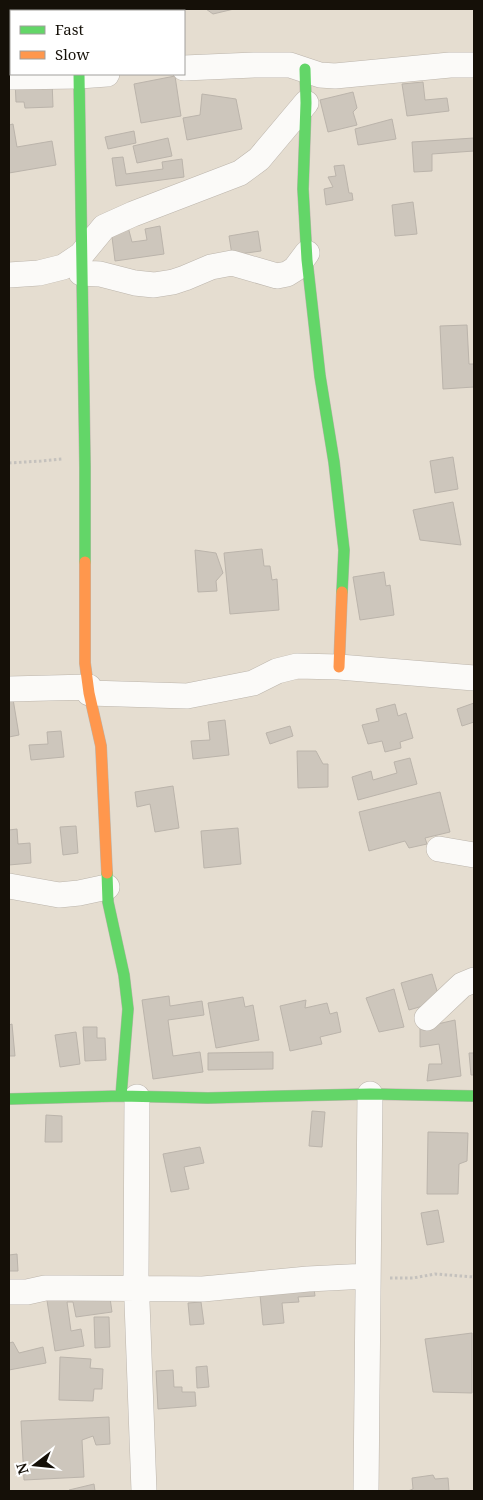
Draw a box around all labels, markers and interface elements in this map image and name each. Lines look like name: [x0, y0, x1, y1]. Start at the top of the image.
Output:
legend: [10, 10, 185, 75]
text: Fast: [55, 19, 84, 39]
text: Slow: [55, 44, 89, 64]
north arrow: [10, 1440, 60, 1490]
text: N: [11, 1461, 33, 1477]

